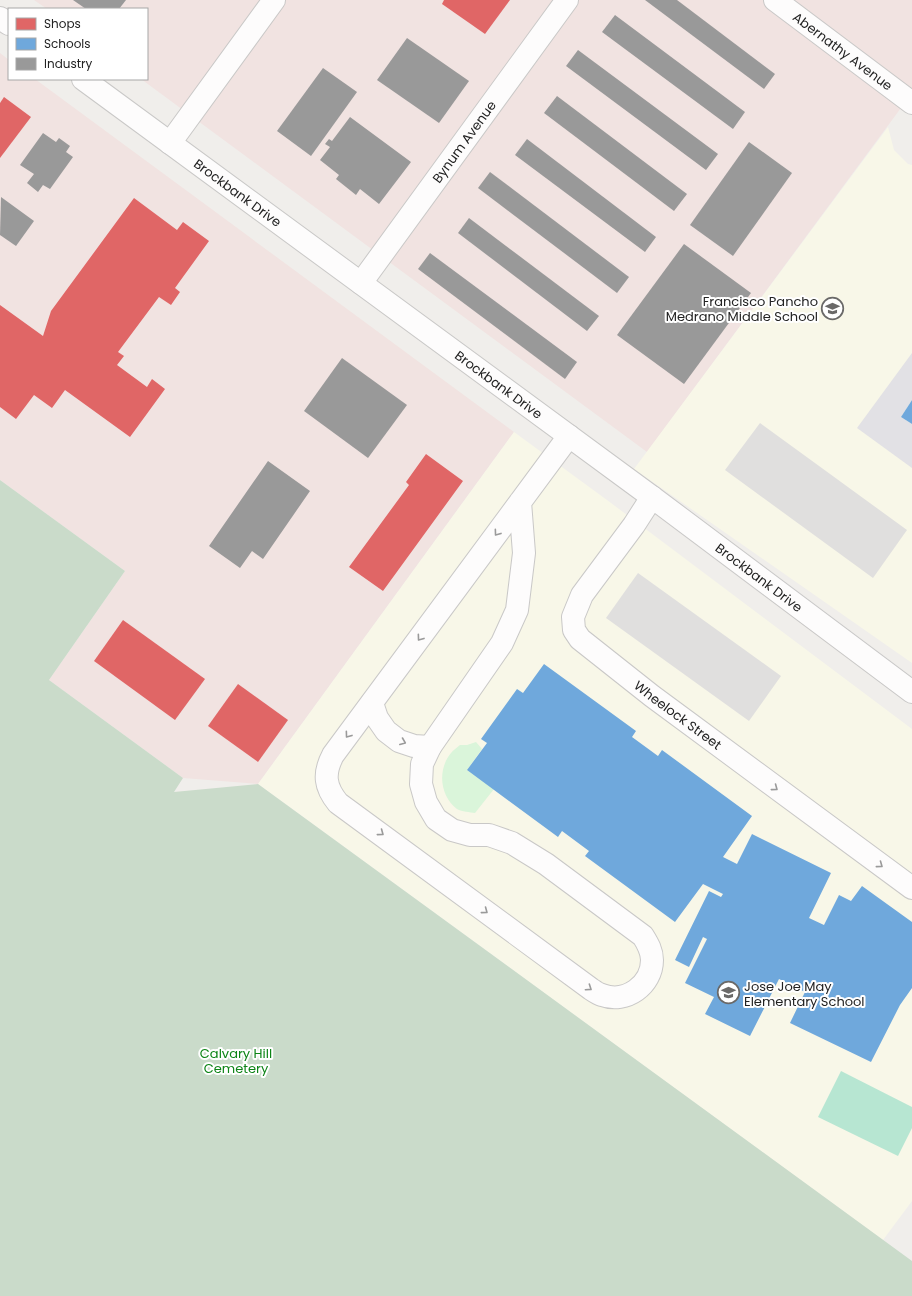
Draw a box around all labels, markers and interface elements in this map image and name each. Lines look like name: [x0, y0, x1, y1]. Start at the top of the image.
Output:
legend: [8, 8, 148, 80]
street label: Abernathy Avenue: [789, 8, 896, 95]
text: Shops: [44, 15, 81, 32]
text: Schools: [44, 35, 91, 52]
text: Industry: [44, 55, 93, 72]
street label: Bynum Avenue: [428, 97, 501, 187]
street label: Brockbank Drive: [190, 154, 285, 232]
place label: Francisco Pancho Medrano Middle School: [666, 292, 818, 326]
school or university icon: Francisco Pancho Medrano Middle School: [820, 295, 846, 321]
street label: Brockbank Drive: [451, 346, 546, 423]
one-way arrow: [494, 529, 501, 536]
street label: Brockbank Drive: [711, 539, 806, 617]
one-way arrow: [417, 633, 424, 640]
street label: Wheelock Street: [630, 676, 726, 754]
one-way arrow: [346, 730, 353, 737]
one-way arrow: [400, 738, 407, 746]
one-way arrow: [771, 783, 778, 791]
one-way arrow: [376, 828, 383, 835]
one-way arrow: [876, 860, 883, 868]
one-way arrow: [481, 906, 488, 913]
place label: Jose Joe May Elementary School: [744, 977, 865, 1011]
school or university icon: Jose Joe May Elementary School: [715, 980, 741, 1006]
one-way arrow: [585, 983, 592, 990]
park label: Calvary Hill Cemetery: [200, 1044, 272, 1078]

